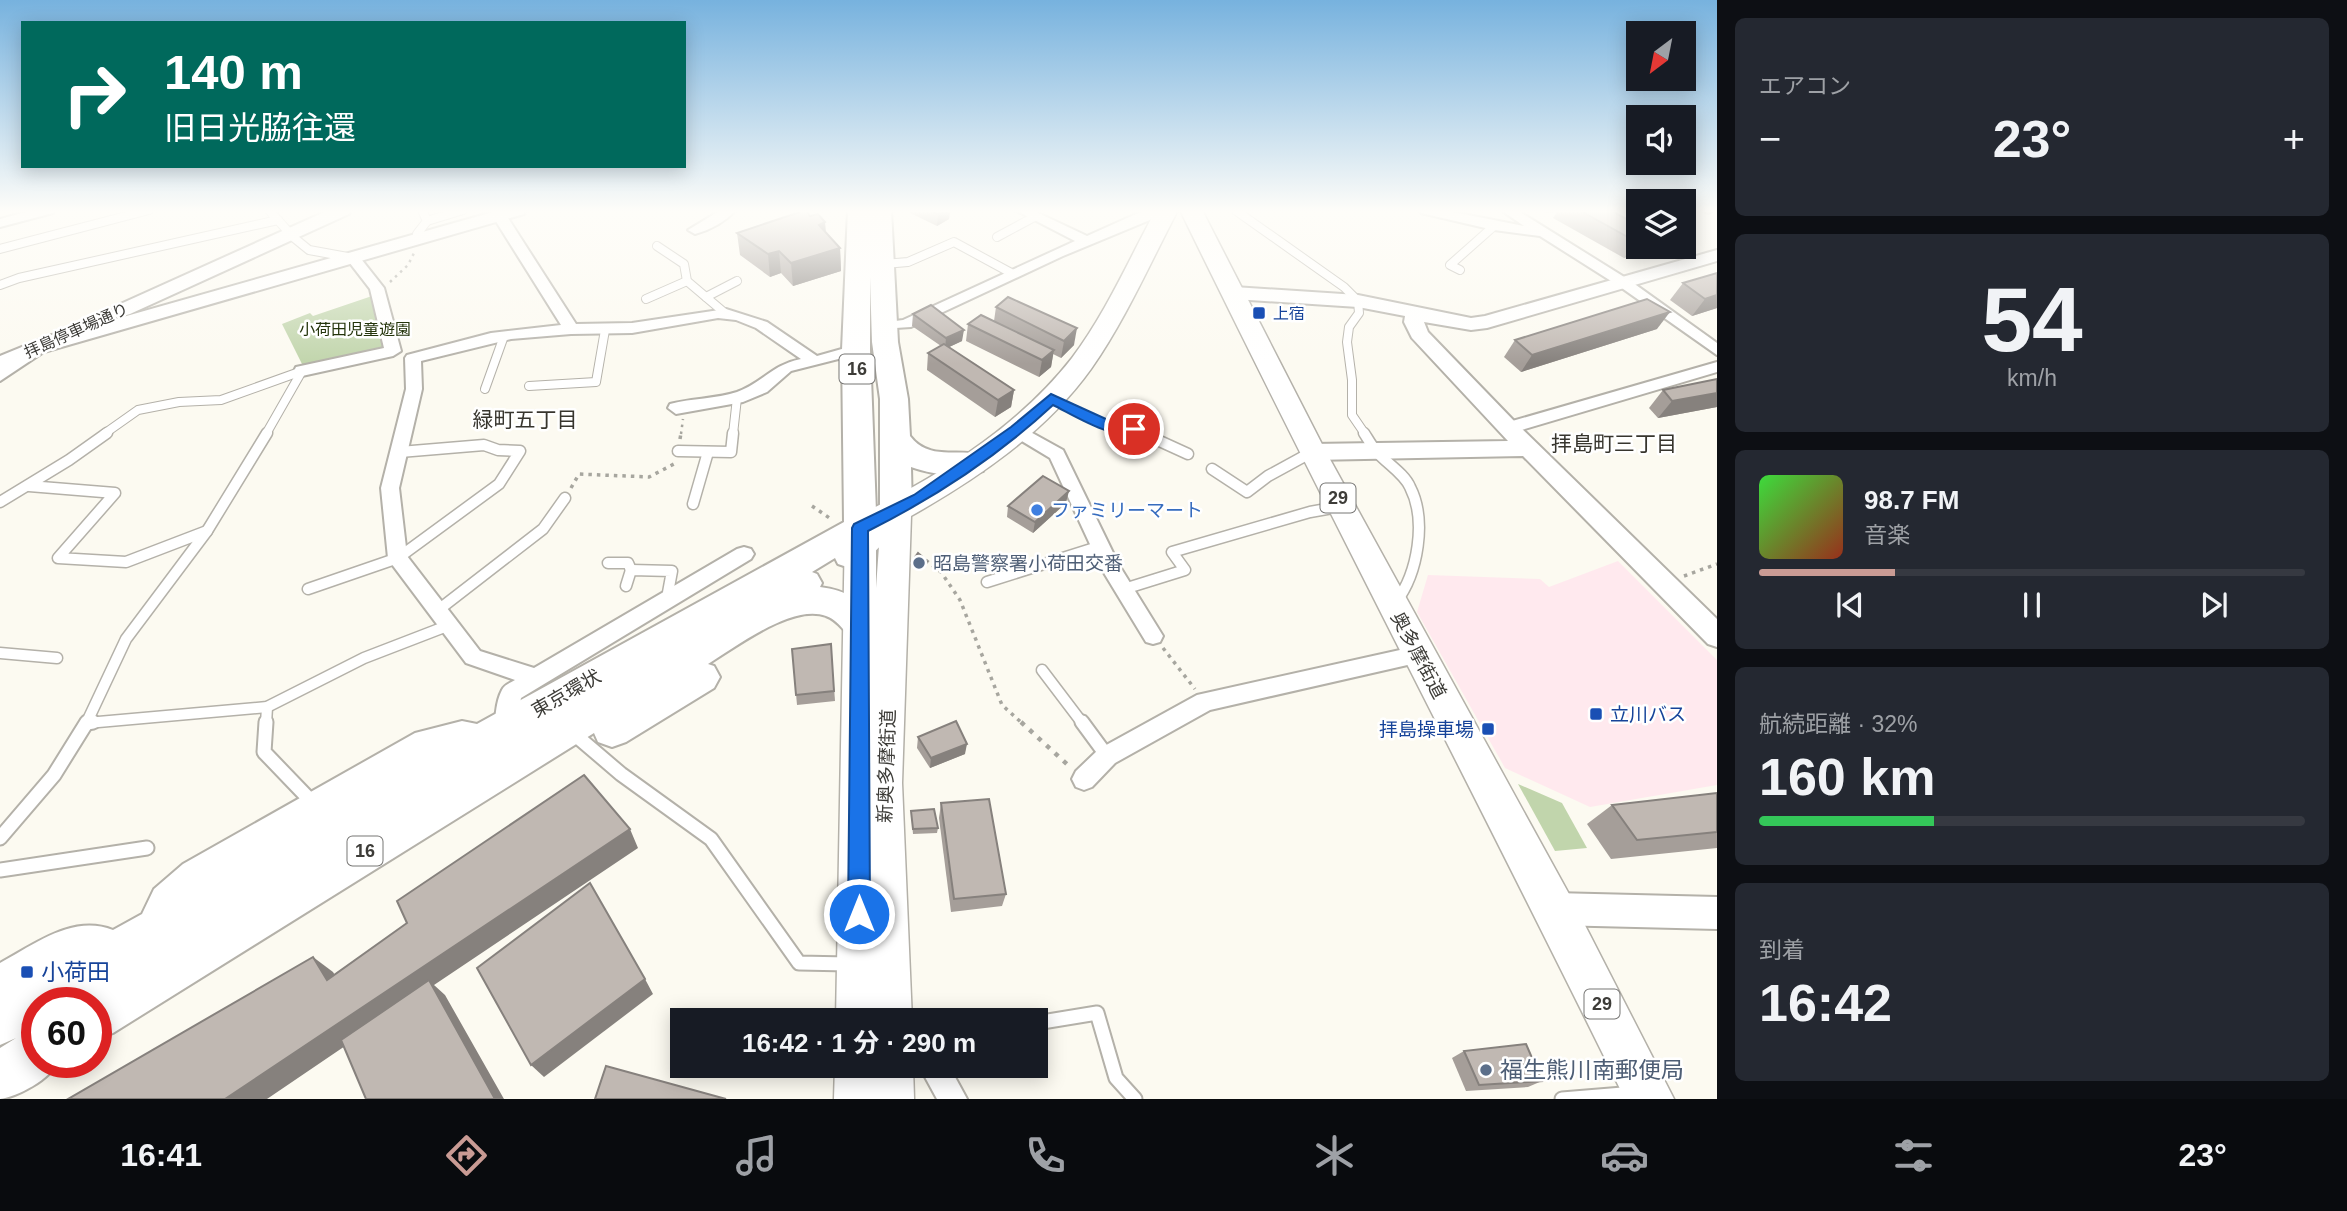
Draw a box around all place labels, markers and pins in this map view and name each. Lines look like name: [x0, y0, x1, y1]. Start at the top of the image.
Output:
marker: 上宿: [1251, 305, 1267, 321]
place label: 上宿: [1273, 305, 1305, 322]
pin: [1104, 399, 1164, 459]
place label: ファミリーマート: [1051, 500, 1203, 521]
marker: ファミリーマート: [1029, 502, 1045, 518]
place label: 昭島警察署小荷田交番: [933, 553, 1123, 574]
marker: 昭島警察署小荷田交番: [911, 555, 927, 571]
place label: 立川バス: [1610, 704, 1686, 725]
marker: 立川バス: [1588, 706, 1604, 722]
place label: 拝島操車場: [1379, 719, 1474, 740]
marker: 拝島操車場: [1480, 721, 1496, 737]
place label: 小荷田: [41, 959, 110, 985]
marker: 小荷田: [19, 964, 35, 980]
place label: 福生熊川南郵便局: [1500, 1057, 1684, 1083]
marker: 福生熊川南郵便局: [1478, 1062, 1494, 1078]

